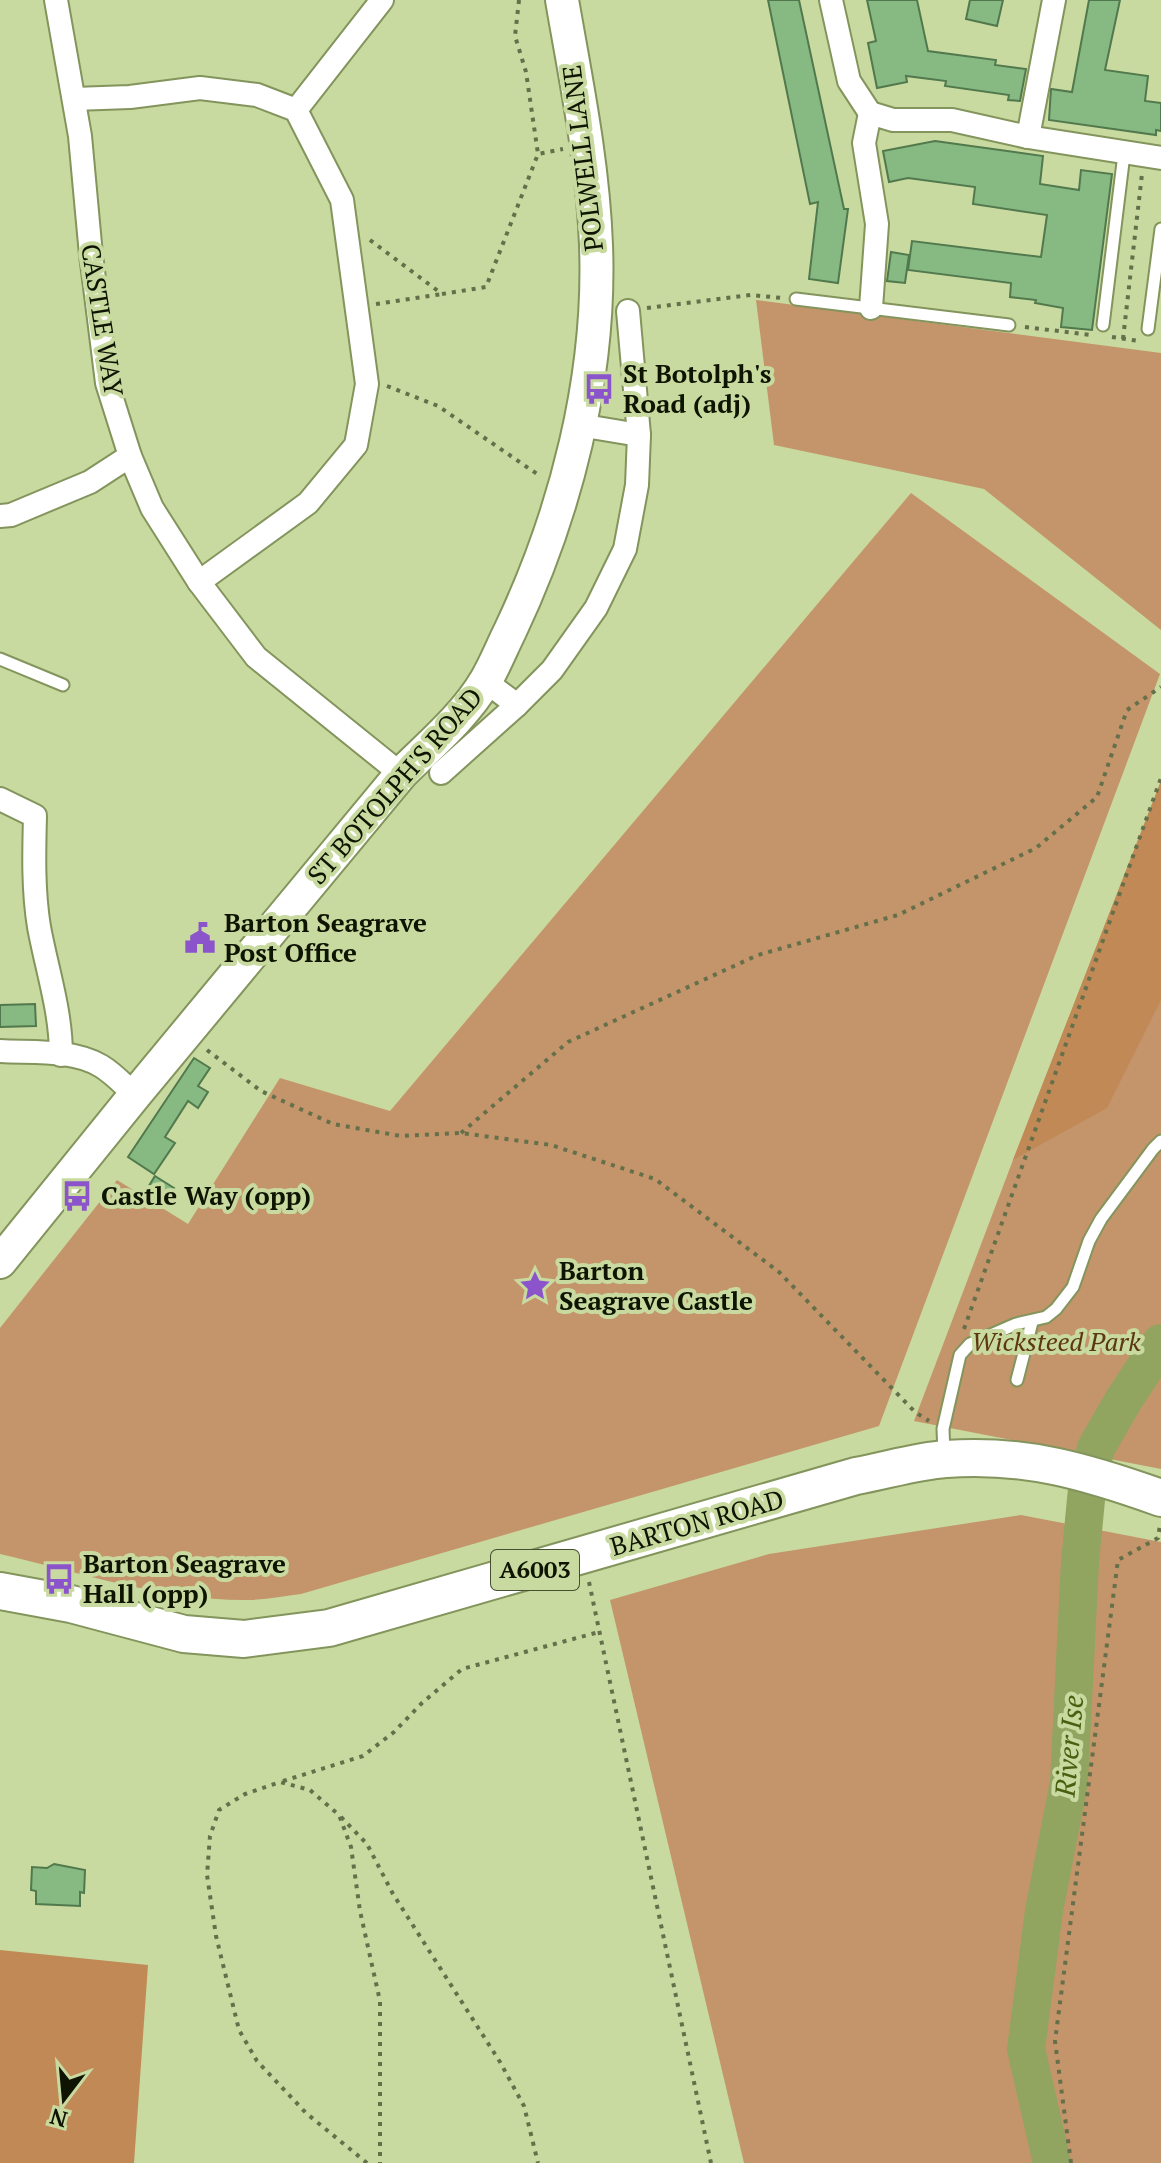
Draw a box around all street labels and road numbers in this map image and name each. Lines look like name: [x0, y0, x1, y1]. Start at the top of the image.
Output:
street label: POLWELL LANE: [554, 63, 610, 253]
street label: CASTLE WAY: [74, 241, 132, 399]
street label: ST BOTOLPH'S ROAD: [299, 680, 489, 891]
street label: BARTON ROAD: [606, 1481, 787, 1563]
road number: A6003: [491, 1550, 579, 1590]

